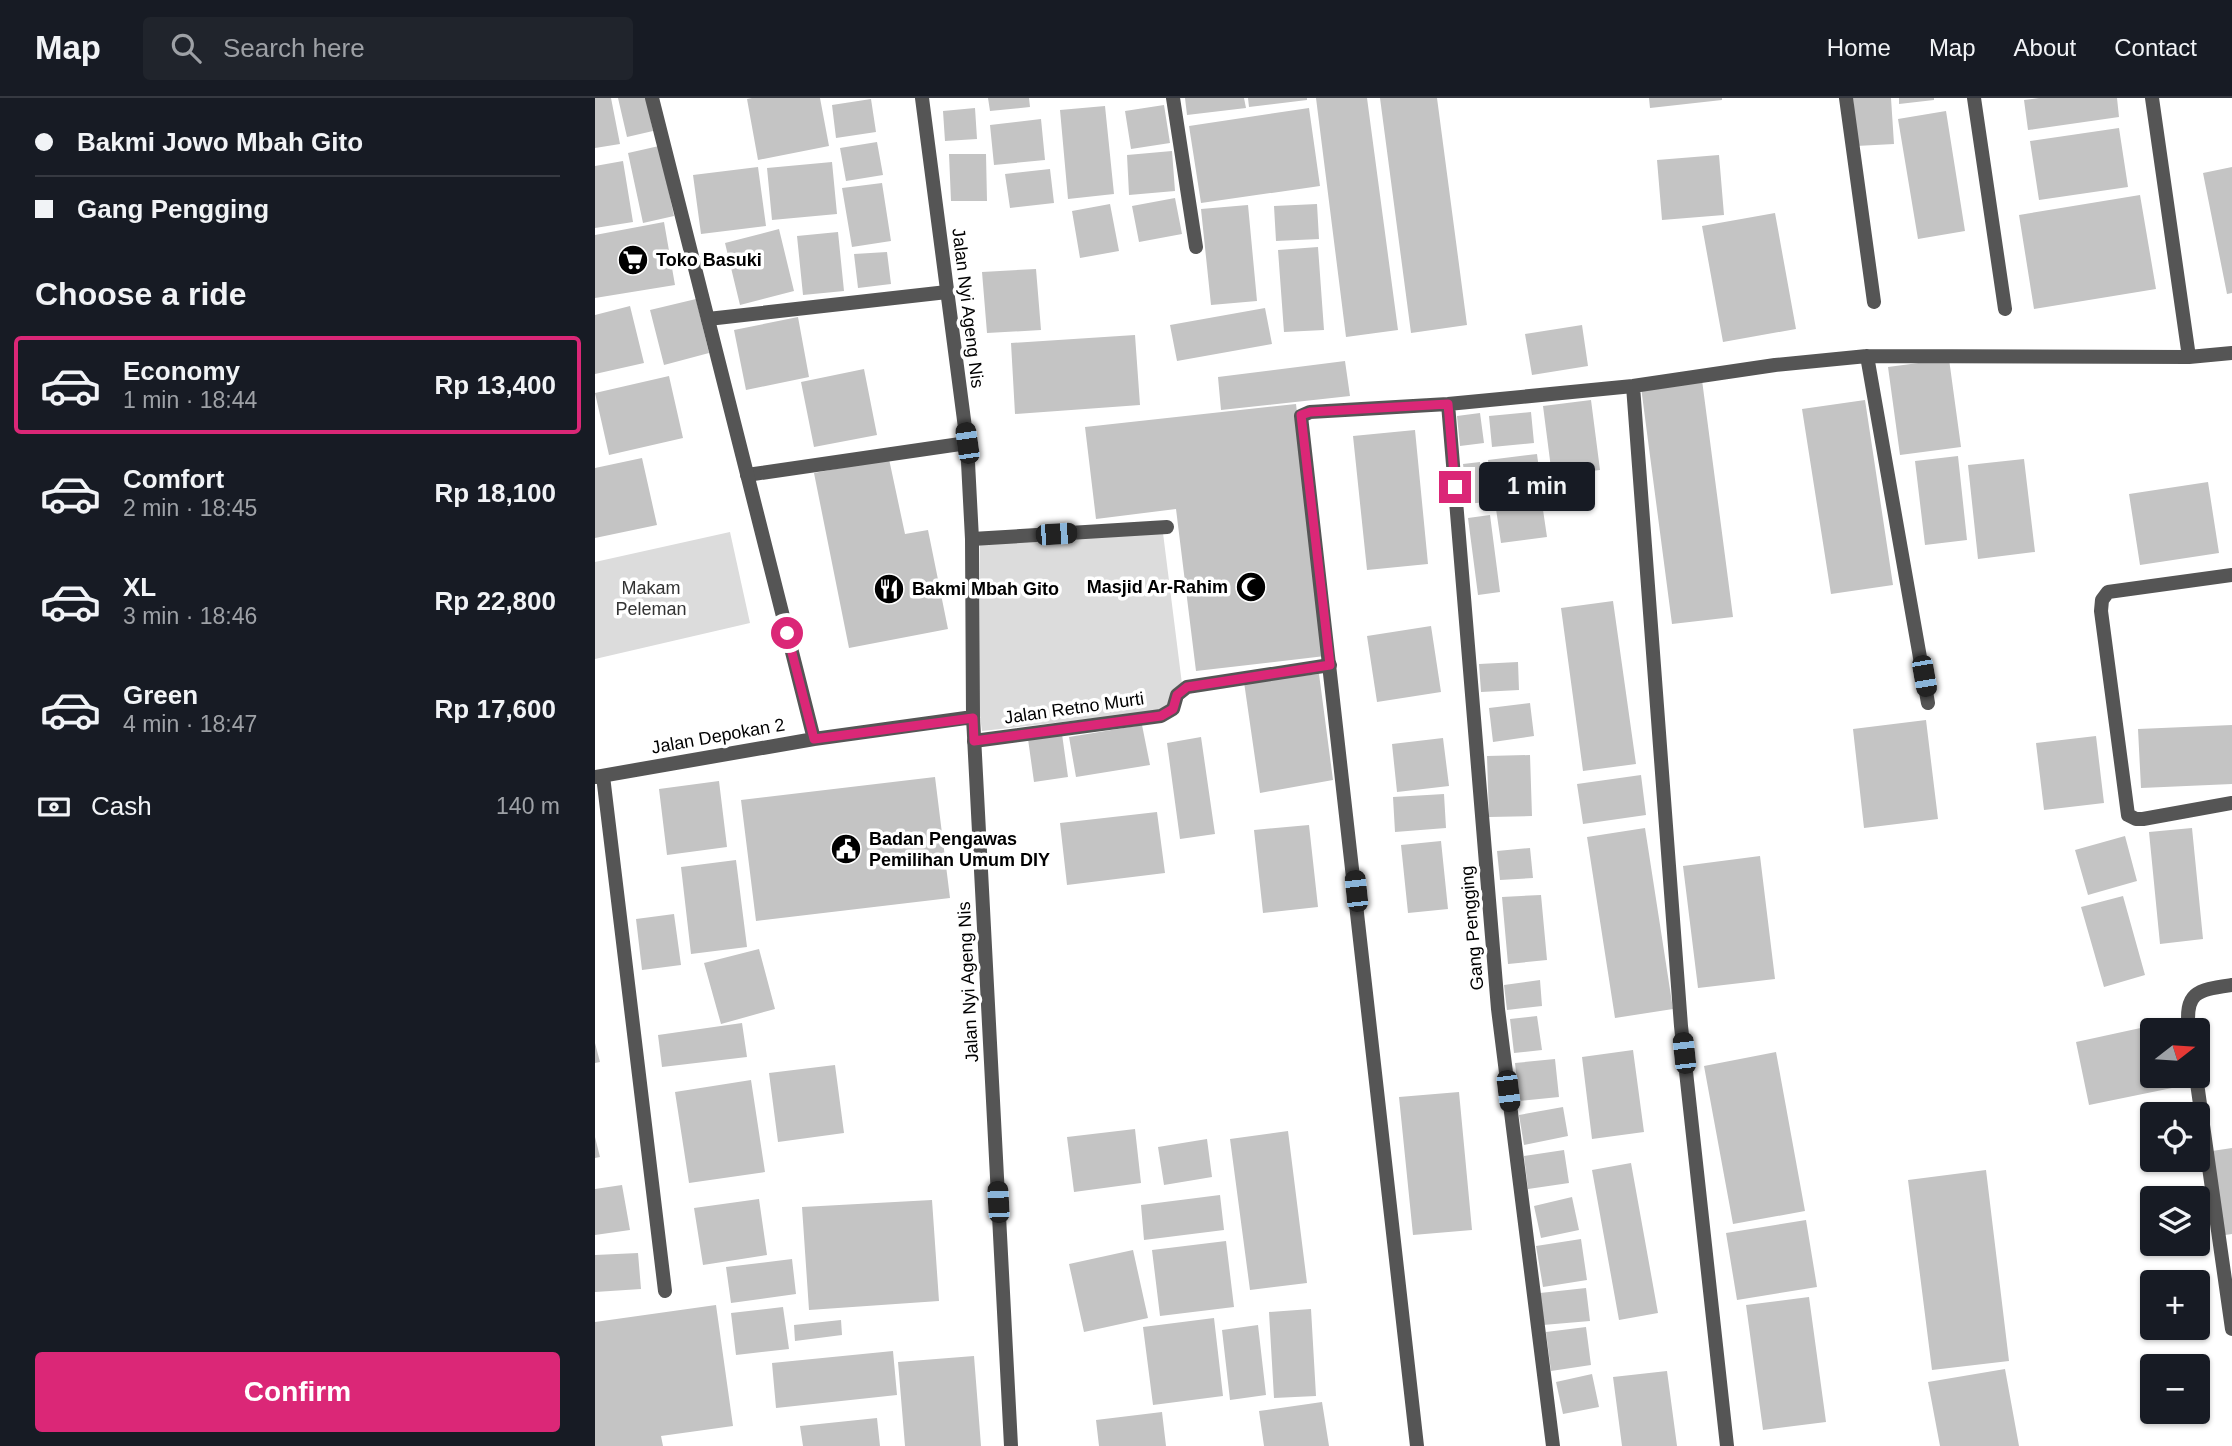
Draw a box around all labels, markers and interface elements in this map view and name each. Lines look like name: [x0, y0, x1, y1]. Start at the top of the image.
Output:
search box: [143, 17, 633, 80]
text: Map: [35, 29, 101, 66]
icon: search: [167, 29, 205, 67]
text: Search here: [223, 33, 365, 63]
text: Home: [1827, 34, 1891, 61]
text: Map: [1929, 34, 1976, 61]
text: About: [2014, 34, 2076, 61]
text: Contact: [2114, 34, 2197, 61]
text: Bakmi Jowo Mbah Gito: [77, 127, 363, 157]
text: Gang Pengging: [77, 194, 269, 224]
street label: Jalan Nyi Ageng Nis: [948, 227, 988, 389]
supermarket icon: Toko Basuki: [616, 243, 650, 277]
place label: Toko Basuki: [656, 250, 762, 270]
text: Choose a ride: [35, 276, 247, 312]
icon: car: [39, 354, 102, 417]
text: Economy: [123, 356, 240, 386]
text: Rp 13,400: [435, 370, 556, 400]
text: 1 min · 18:44: [123, 387, 257, 413]
car: [954, 421, 981, 465]
icon: car: [39, 462, 102, 525]
callout: 1 min: [1479, 462, 1595, 512]
text: Comfort: [123, 464, 224, 494]
route end: [1439, 471, 1471, 503]
text: 1 min: [1507, 473, 1567, 499]
text: Rp 18,100: [435, 478, 556, 508]
text: 2 min · 18:45: [123, 495, 257, 521]
car: [1035, 522, 1078, 546]
icon: car: [39, 570, 102, 633]
mosque icon: Masjid Ar-Rahim: [1234, 570, 1268, 604]
text: XL: [123, 572, 156, 602]
restaurant icon: Bakmi Mbah Gito: [872, 572, 906, 606]
place label: Masjid Ar-Rahim: [1087, 577, 1228, 597]
park label: Makam Peleman: [615, 578, 687, 619]
place label: Bakmi Mbah Gito: [912, 579, 1059, 599]
text: Rp 22,800: [435, 586, 556, 616]
text: 3 min · 18:46: [123, 603, 257, 629]
route start: [771, 617, 803, 649]
car: [1911, 653, 1938, 699]
icon: car: [39, 678, 102, 741]
text: Green: [123, 680, 198, 710]
street label: Jalan Retno Murti: [1003, 688, 1145, 728]
text: Rp 17,600: [435, 694, 556, 724]
text: 4 min · 18:47: [123, 711, 257, 737]
street label: Jalan Depokan 2: [650, 714, 786, 758]
icon: cash: [35, 788, 73, 826]
text: Cash: [91, 791, 152, 821]
text: 140 m: [496, 793, 560, 819]
place label: Badan Pengawas Pemilihan Umum DIY: [869, 829, 1050, 870]
public building icon: Badan Pengawas Pemilihan Umum DIY: [829, 832, 863, 866]
street label: Gang Pengging: [1457, 865, 1487, 991]
car: [1344, 869, 1369, 913]
street label: Jalan Nyi Ageng Nis: [954, 901, 982, 1063]
north arrow: [2140, 1018, 2210, 1088]
map controls: [2140, 1018, 2210, 1424]
car: [1672, 1031, 1697, 1075]
car: [1496, 1069, 1521, 1113]
button: locate: [2140, 1102, 2210, 1172]
car: [987, 1180, 1010, 1224]
button: layers: [2140, 1186, 2210, 1256]
button: +: [2140, 1270, 2210, 1340]
button: Confirm: [35, 1352, 560, 1432]
button: −: [2140, 1354, 2210, 1424]

